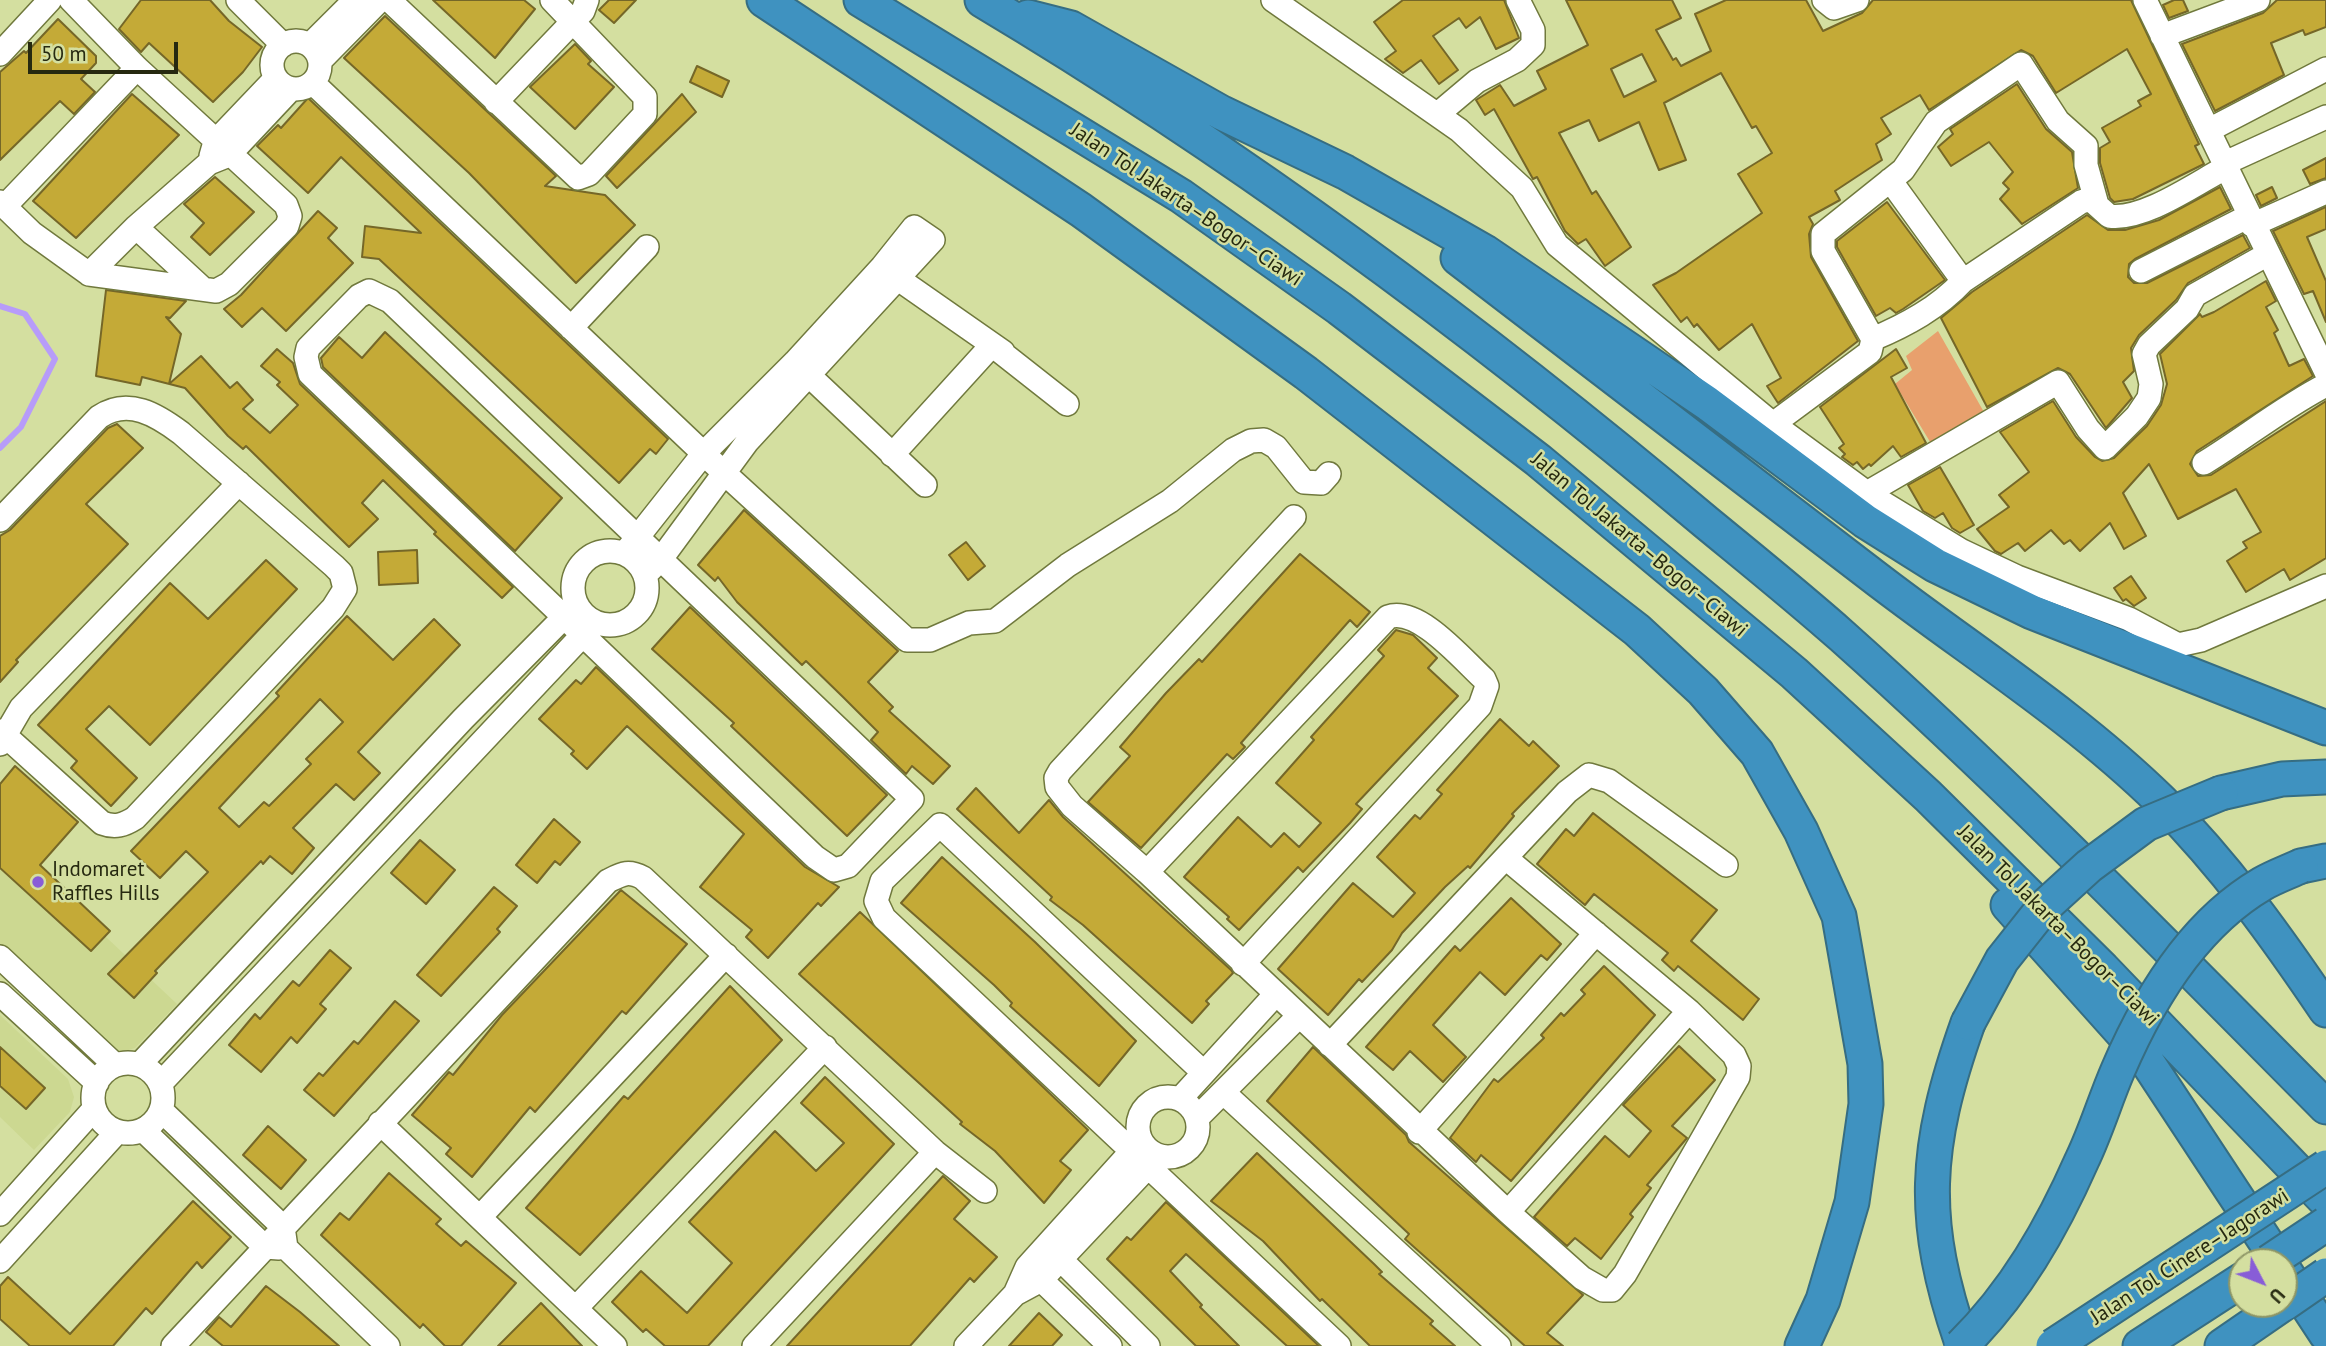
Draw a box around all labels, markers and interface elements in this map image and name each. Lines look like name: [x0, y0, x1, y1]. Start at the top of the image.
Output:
scale bar: [32, 28, 182, 72]
text: 50 m: [41, 40, 87, 67]
street label: Jalan Tol Jakarta–Bogor–Ciawi: [1065, 118, 1307, 292]
street label: Jalan Tol Jakarta–Bogor–Ciawi: [1526, 447, 1752, 643]
street label: Jalan Tol Jakarta–Bogor–Ciawi: [1952, 820, 2164, 1032]
place label: Indomaret Raffles Hills: [52, 857, 160, 907]
marker: Indomaret Raffles Hills: [30, 874, 46, 890]
street label: Jalan Tol Cinere–Jagorawi: [2086, 1183, 2294, 1331]
north arrow: [2228, 1248, 2298, 1318]
text: U: [2264, 1283, 2290, 1308]

